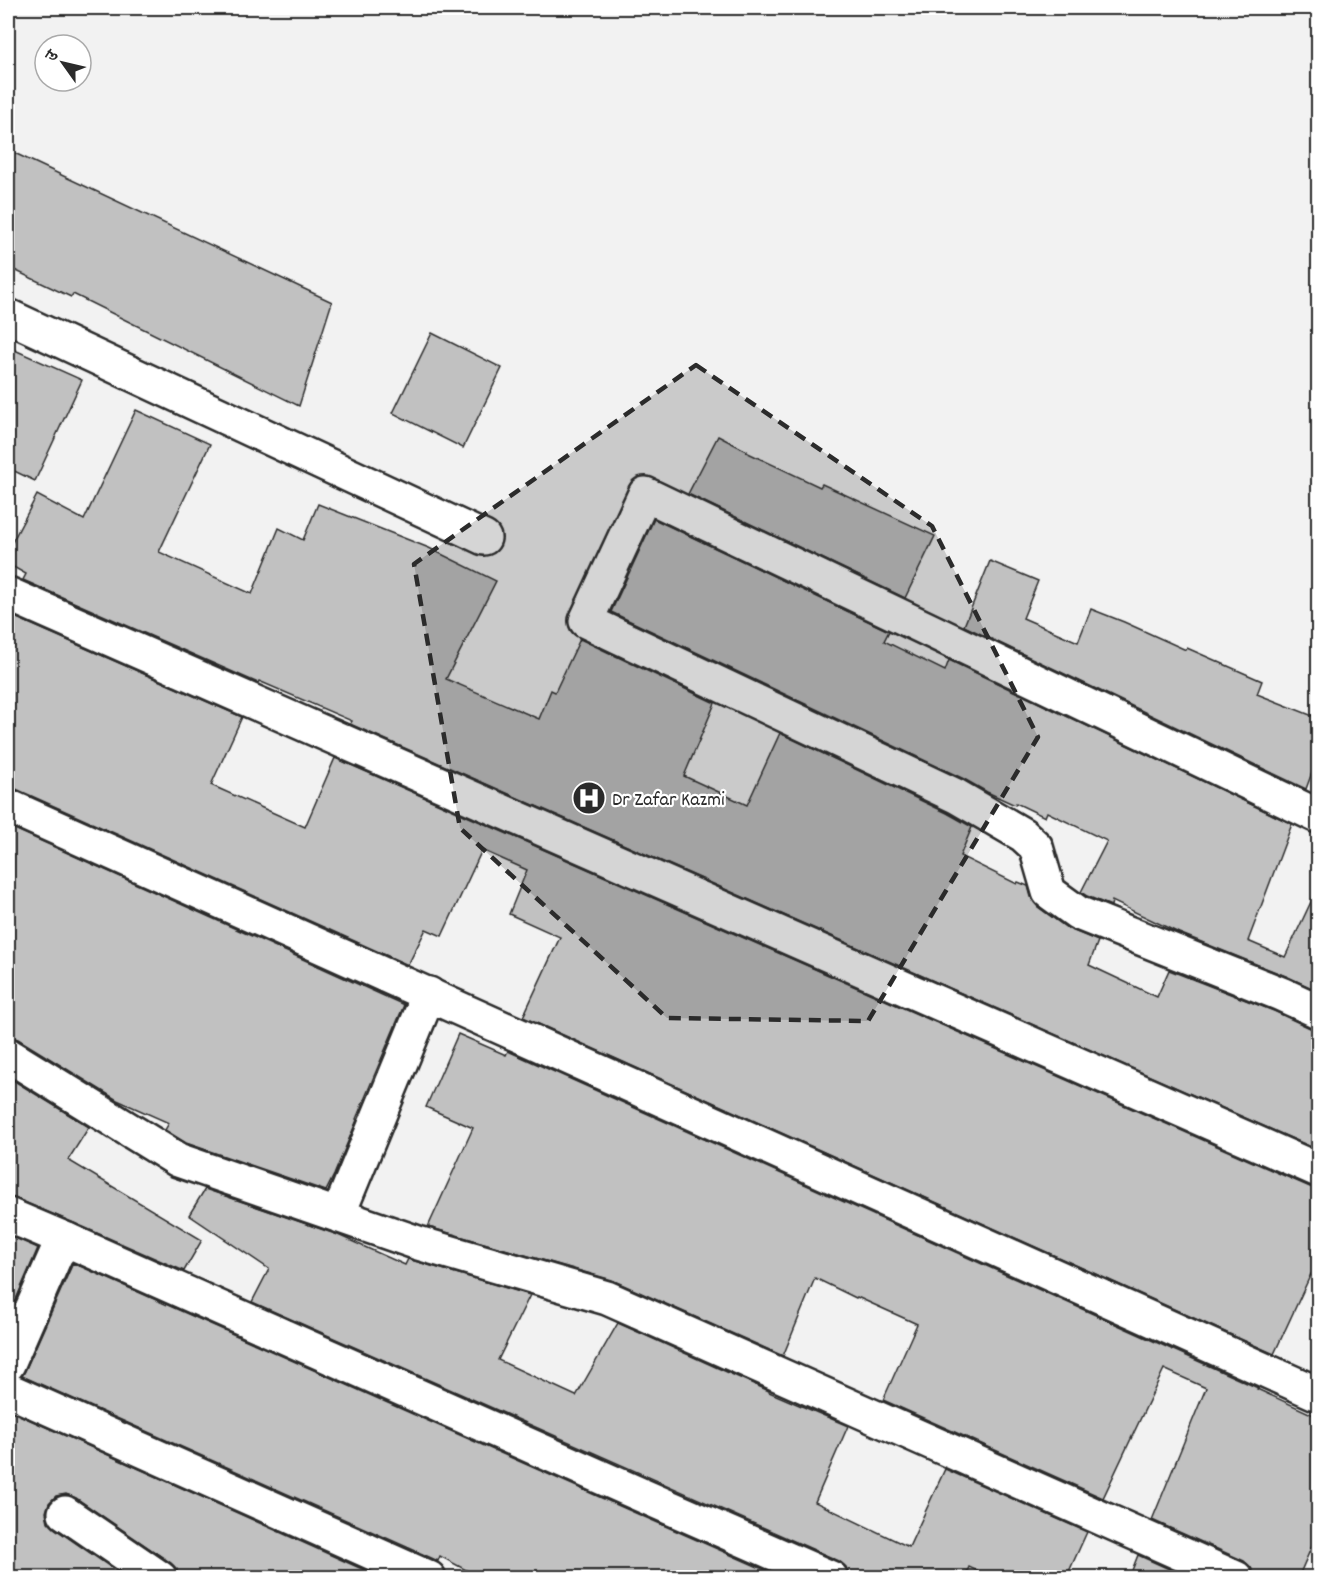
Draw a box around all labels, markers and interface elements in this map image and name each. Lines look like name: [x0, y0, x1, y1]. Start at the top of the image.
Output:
north arrow: [33, 33, 93, 93]
text: उ: [40, 45, 65, 67]
hospital icon: Dr Zafar Kazmi: [571, 780, 607, 816]
place label: Dr Zafar Kazmi: [612, 787, 725, 815]

